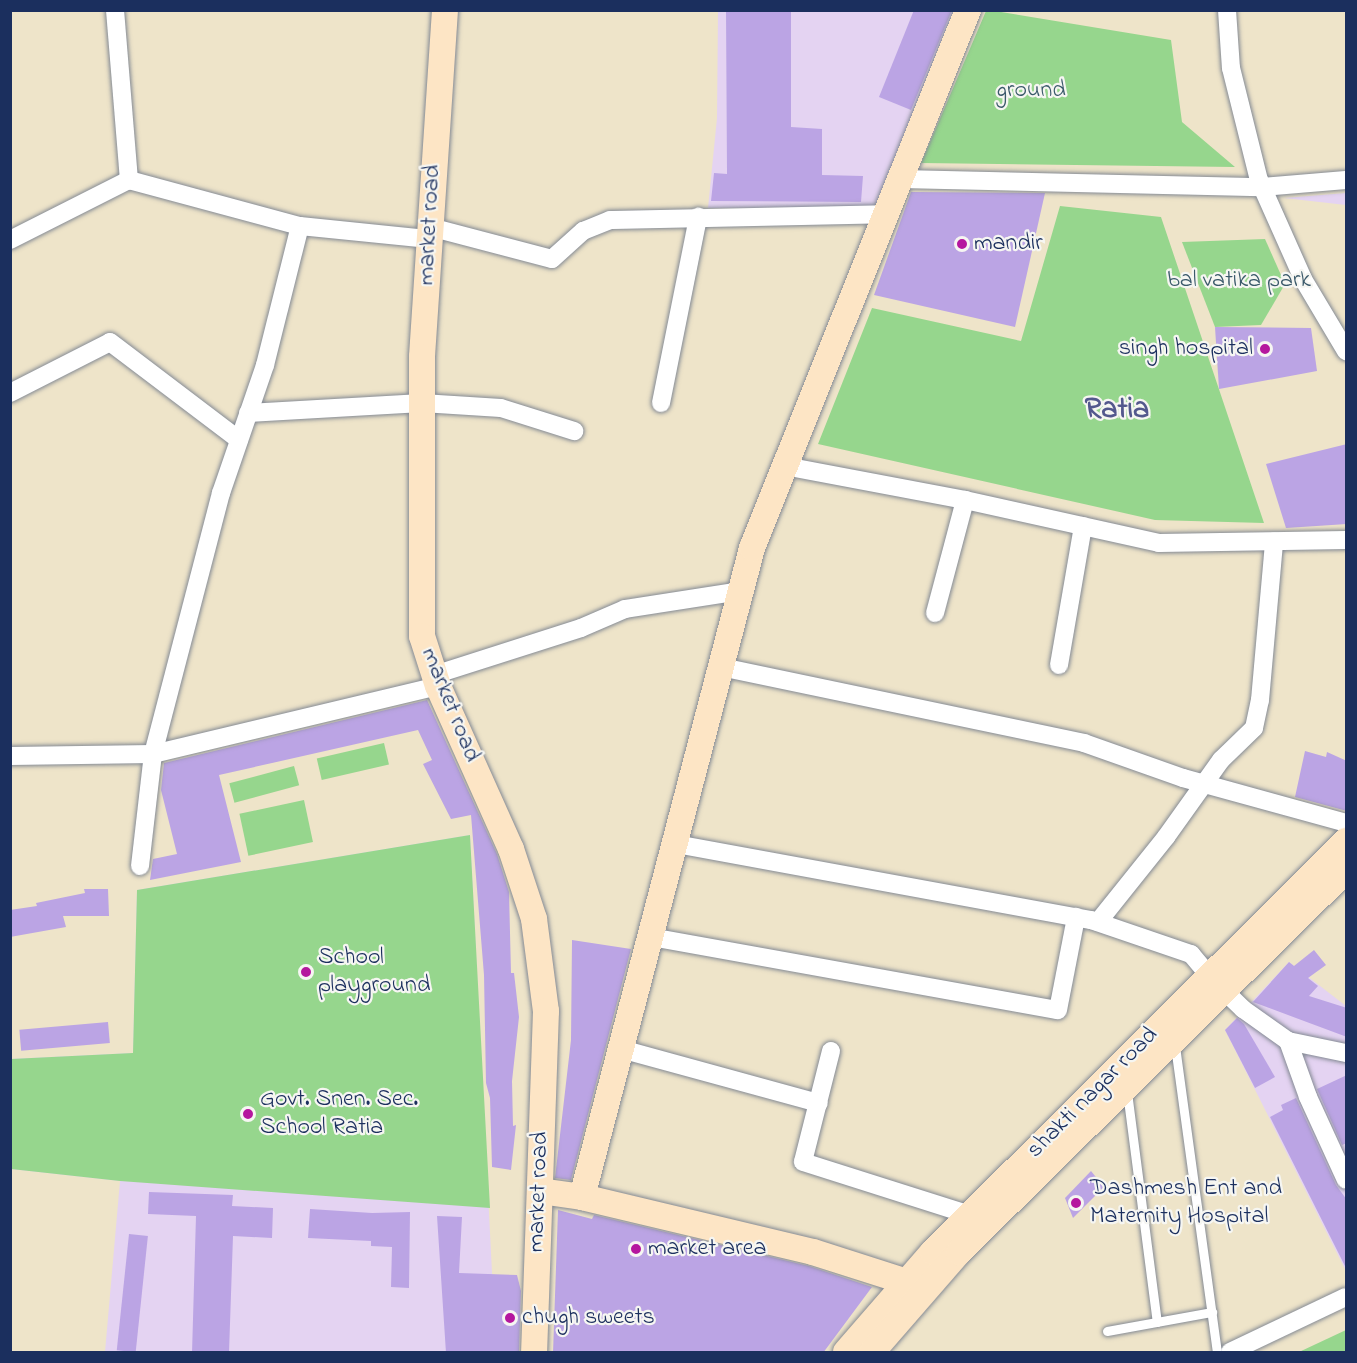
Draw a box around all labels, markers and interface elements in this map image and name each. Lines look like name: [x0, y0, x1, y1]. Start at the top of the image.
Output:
park label: ground: [996, 77, 1066, 105]
street label: market road: [412, 164, 448, 286]
place label: mandir: [974, 230, 1043, 258]
marker: mandir: [955, 237, 969, 251]
park label: bal vatika park: [1167, 267, 1311, 295]
place label: singh hospital: [1119, 335, 1253, 363]
marker: singh hospital: [1258, 342, 1272, 356]
district label: Ratia: [1085, 392, 1149, 428]
street label: market road: [414, 644, 486, 766]
place label: School playground: [318, 944, 430, 1000]
marker: School playground: [299, 965, 313, 979]
street label: shakti nagar road: [1021, 1021, 1165, 1165]
place label: Govt. Snen. Sec. School Ratia: [260, 1086, 418, 1142]
marker: Govt. Snen. Sec. School Ratia: [241, 1107, 255, 1121]
street label: market road: [523, 1131, 555, 1253]
place label: Dashmesh Ent and Maternity Hospital: [1090, 1175, 1282, 1231]
marker: Dashmesh Ent and Maternity Hospital: [1067, 1194, 1085, 1212]
place label: market area: [648, 1235, 766, 1263]
marker: market area: [629, 1242, 643, 1256]
place label: chugh sweets: [522, 1304, 655, 1332]
marker: chugh sweets: [503, 1311, 517, 1325]

